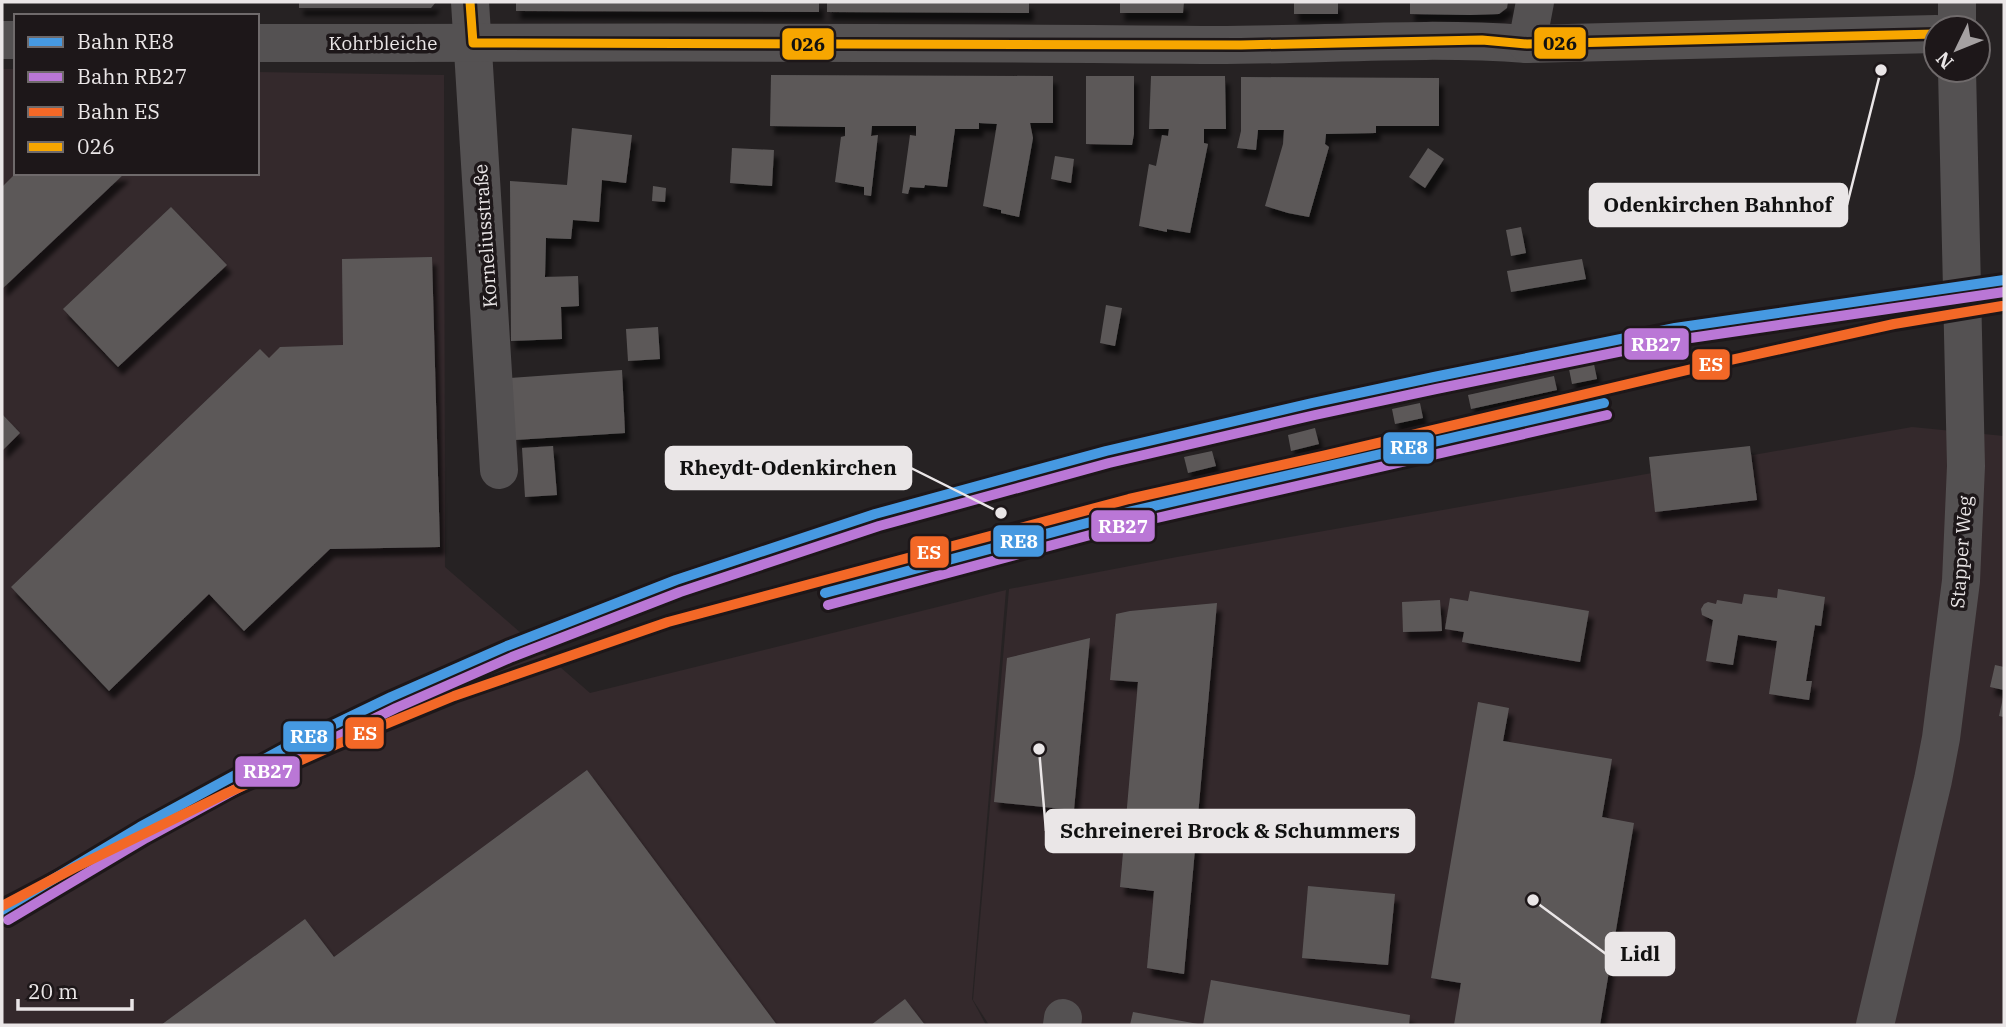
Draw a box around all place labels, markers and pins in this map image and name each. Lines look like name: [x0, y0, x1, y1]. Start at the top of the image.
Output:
callout: Odenkirchen Bahnhof: [1590, 184, 1847, 226]
callout: Rheydt-Odenkirchen: [666, 447, 911, 489]
callout: Schreinerei Brock & Schummers: [1046, 810, 1414, 852]
callout: Lidl: [1606, 933, 1674, 975]

